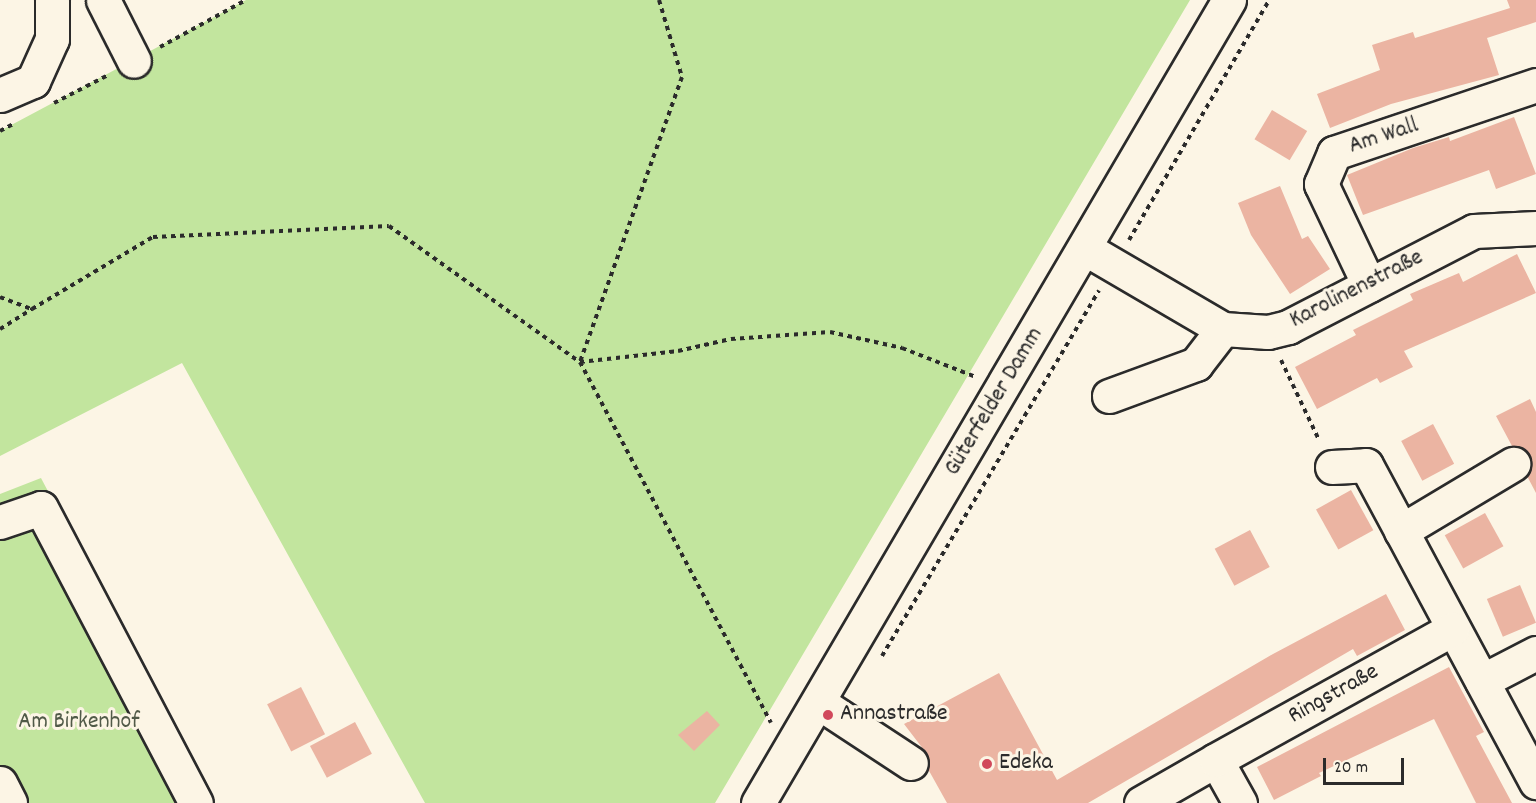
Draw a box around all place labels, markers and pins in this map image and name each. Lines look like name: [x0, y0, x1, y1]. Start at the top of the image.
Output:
place label: Annastraße: [840, 701, 948, 729]
marker: Annastraße: [821, 708, 835, 722]
place label: Edeka: [999, 750, 1053, 778]
marker: Edeka: [980, 757, 994, 771]

